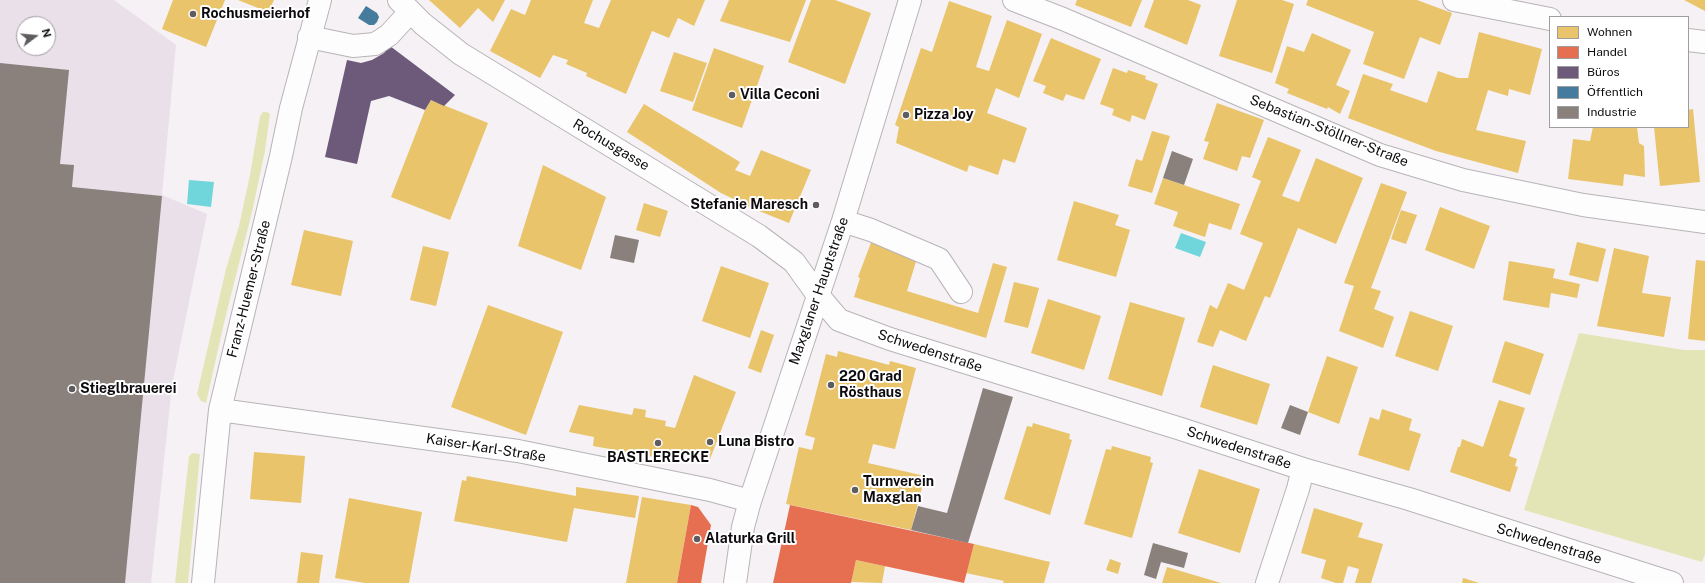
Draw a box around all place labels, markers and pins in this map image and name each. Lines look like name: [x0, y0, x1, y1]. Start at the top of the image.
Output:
place label: Rochusmeierhof: [201, 6, 310, 22]
marker: Rochusmeierhof: [188, 9, 198, 19]
place label: Villa Ceconi: [740, 87, 820, 103]
marker: Villa Ceconi: [727, 90, 737, 100]
place label: Pizza Joy: [914, 107, 974, 123]
marker: Pizza Joy: [901, 110, 911, 120]
place label: Stefanie Maresch: [690, 197, 808, 213]
marker: Stefanie Maresch: [811, 200, 821, 210]
place label: 220 Grad Rösthaus: [839, 369, 902, 402]
marker: 220 Grad Rösthaus: [826, 380, 836, 390]
place label: Stieglbrauerei: [80, 381, 176, 397]
marker: Stieglbrauerei: [67, 384, 77, 394]
place label: Luna Bistro: [718, 434, 794, 450]
marker: Luna Bistro: [705, 437, 715, 447]
marker: BASTLERECKE: [653, 438, 663, 448]
place label: BASTLERECKE: [607, 450, 709, 466]
place label: Turnverein Maxglan: [863, 474, 934, 506]
marker: Turnverein Maxglan: [850, 485, 860, 495]
place label: Alaturka Grill: [705, 531, 795, 547]
marker: Alaturka Grill: [692, 534, 702, 544]

